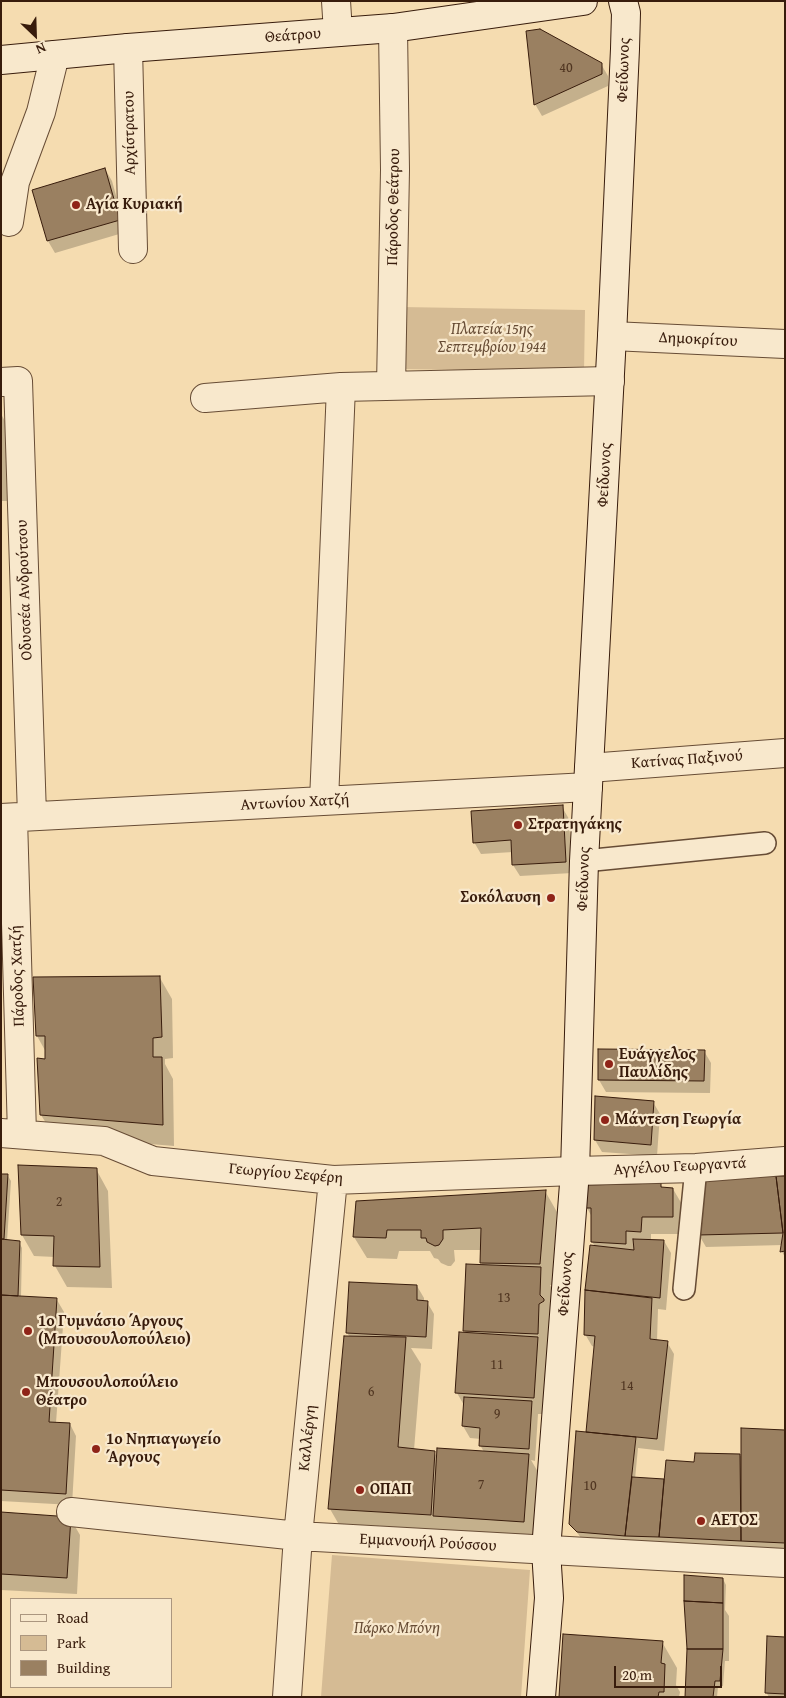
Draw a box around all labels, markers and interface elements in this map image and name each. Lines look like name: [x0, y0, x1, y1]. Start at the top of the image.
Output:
north arrow: [10, 10, 60, 60]
street label: Θεάτρου: [264, 24, 322, 48]
street label: Φείδωνος: [613, 37, 635, 103]
text: N: [33, 38, 49, 60]
house number: 40: [559, 60, 573, 76]
street label: Αρχίστρατου: [120, 91, 140, 175]
street label: Πάροδος Θεάτρου: [383, 148, 405, 266]
place label: Αγία Κυριακή: [86, 195, 183, 215]
marker: Αγία Κυριακή: [70, 199, 82, 211]
park label: Πλατεία 15ης Σεπτεμβρίου 1944: [438, 320, 546, 358]
street label: Δημοκρίτου: [658, 328, 738, 352]
street label: Φείδωνος: [594, 442, 616, 508]
street label: Οδυσσέα Ανδρούτσου: [13, 519, 37, 661]
street label: Κατίνας Παξινού: [631, 747, 743, 773]
street label: Αντωνίου Χατζή: [240, 791, 350, 815]
place label: Στρατηγάκης: [528, 815, 622, 835]
marker: Στρατηγάκης: [512, 819, 524, 831]
street label: Φείδωνος: [573, 846, 595, 912]
place label: Σοκόλαυση: [460, 888, 541, 908]
marker: Σοκόλαυση: [545, 892, 557, 904]
street label: Πάροδος Χατζή: [7, 925, 29, 1027]
place label: Ευάγγελος Παυλίδης: [619, 1045, 696, 1083]
marker: Ευάγγελος Παυλίδης: [603, 1058, 615, 1070]
place label: Μάντεση Γεωργία: [615, 1110, 742, 1130]
marker: Μάντεση Γεωργία: [599, 1114, 611, 1126]
street label: Αγγέλου Γεωργαντά: [613, 1154, 747, 1180]
street label: Γεωργίου Σεφέρη: [228, 1159, 344, 1189]
house number: 2: [56, 1194, 62, 1210]
street label: Φείδωνος: [554, 1251, 578, 1317]
house number: 13: [497, 1290, 511, 1306]
place label: 1ο Γυμνάσιο Άργους (Μπουσουλοπούλειο): [38, 1312, 191, 1350]
marker: 1ο Γυμνάσιο Άργους (Μπουσουλοπούλειο): [22, 1325, 34, 1337]
house number: 11: [490, 1357, 504, 1373]
place label: Μπουσουλοπούλειο Θέατρο: [36, 1373, 178, 1411]
house number: 14: [620, 1378, 634, 1394]
house number: 6: [368, 1384, 374, 1400]
marker: Μπουσουλοπούλειο Θέατρο: [20, 1386, 32, 1398]
street label: Καλλέργη: [295, 1404, 321, 1472]
house number: 9: [494, 1406, 500, 1422]
place label: 1ο Νηπιαγωγείο Άργους: [106, 1430, 221, 1468]
marker: 1ο Νηπιαγωγείο Άργους: [90, 1443, 102, 1455]
house number: 7: [478, 1477, 484, 1493]
house number: 10: [583, 1478, 597, 1494]
place label: ΟΠΑΠ: [370, 1480, 412, 1500]
marker: ΟΠΑΠ: [354, 1484, 366, 1496]
place label: ΑΕΤΟΣ: [711, 1511, 758, 1531]
marker: ΑΕΤΟΣ: [695, 1515, 707, 1527]
street label: Εμμανουήλ Ρούσσου: [359, 1530, 497, 1556]
legend: [10, 1598, 172, 1688]
text: Road: [57, 1607, 88, 1628]
park label: Πάρκο Μπόνη: [354, 1619, 440, 1639]
text: Park: [57, 1632, 86, 1653]
scale bar: [616, 1656, 724, 1688]
text: Building: [57, 1657, 110, 1678]
text: 20 m: [622, 1664, 652, 1685]

